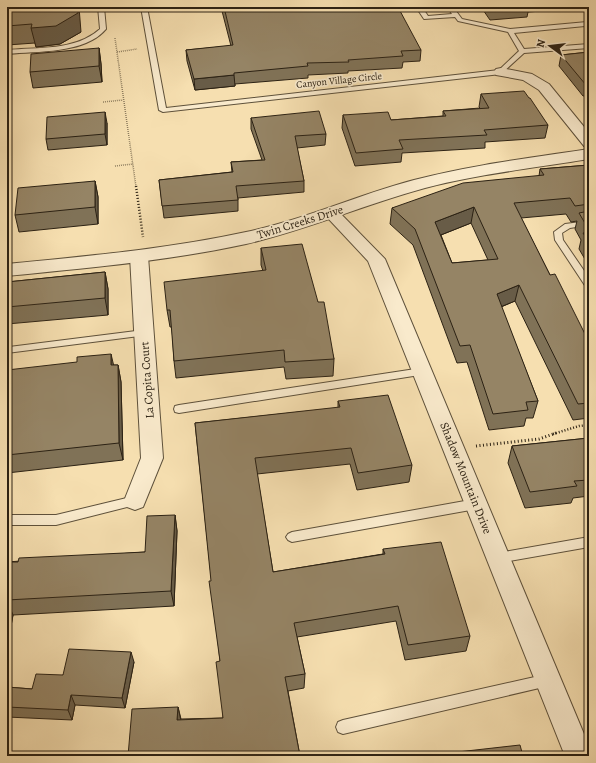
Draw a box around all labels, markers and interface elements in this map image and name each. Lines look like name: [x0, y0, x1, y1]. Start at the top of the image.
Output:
north arrow: [530, 26, 570, 66]
text: N: [533, 38, 549, 49]
street label: Canyon Village Circle: [295, 69, 383, 91]
street label: Twin Creeks Drive: [255, 201, 345, 243]
street label: La Copita Court: [136, 341, 158, 419]
street label: Shadow Mountain Drive: [436, 420, 496, 536]

